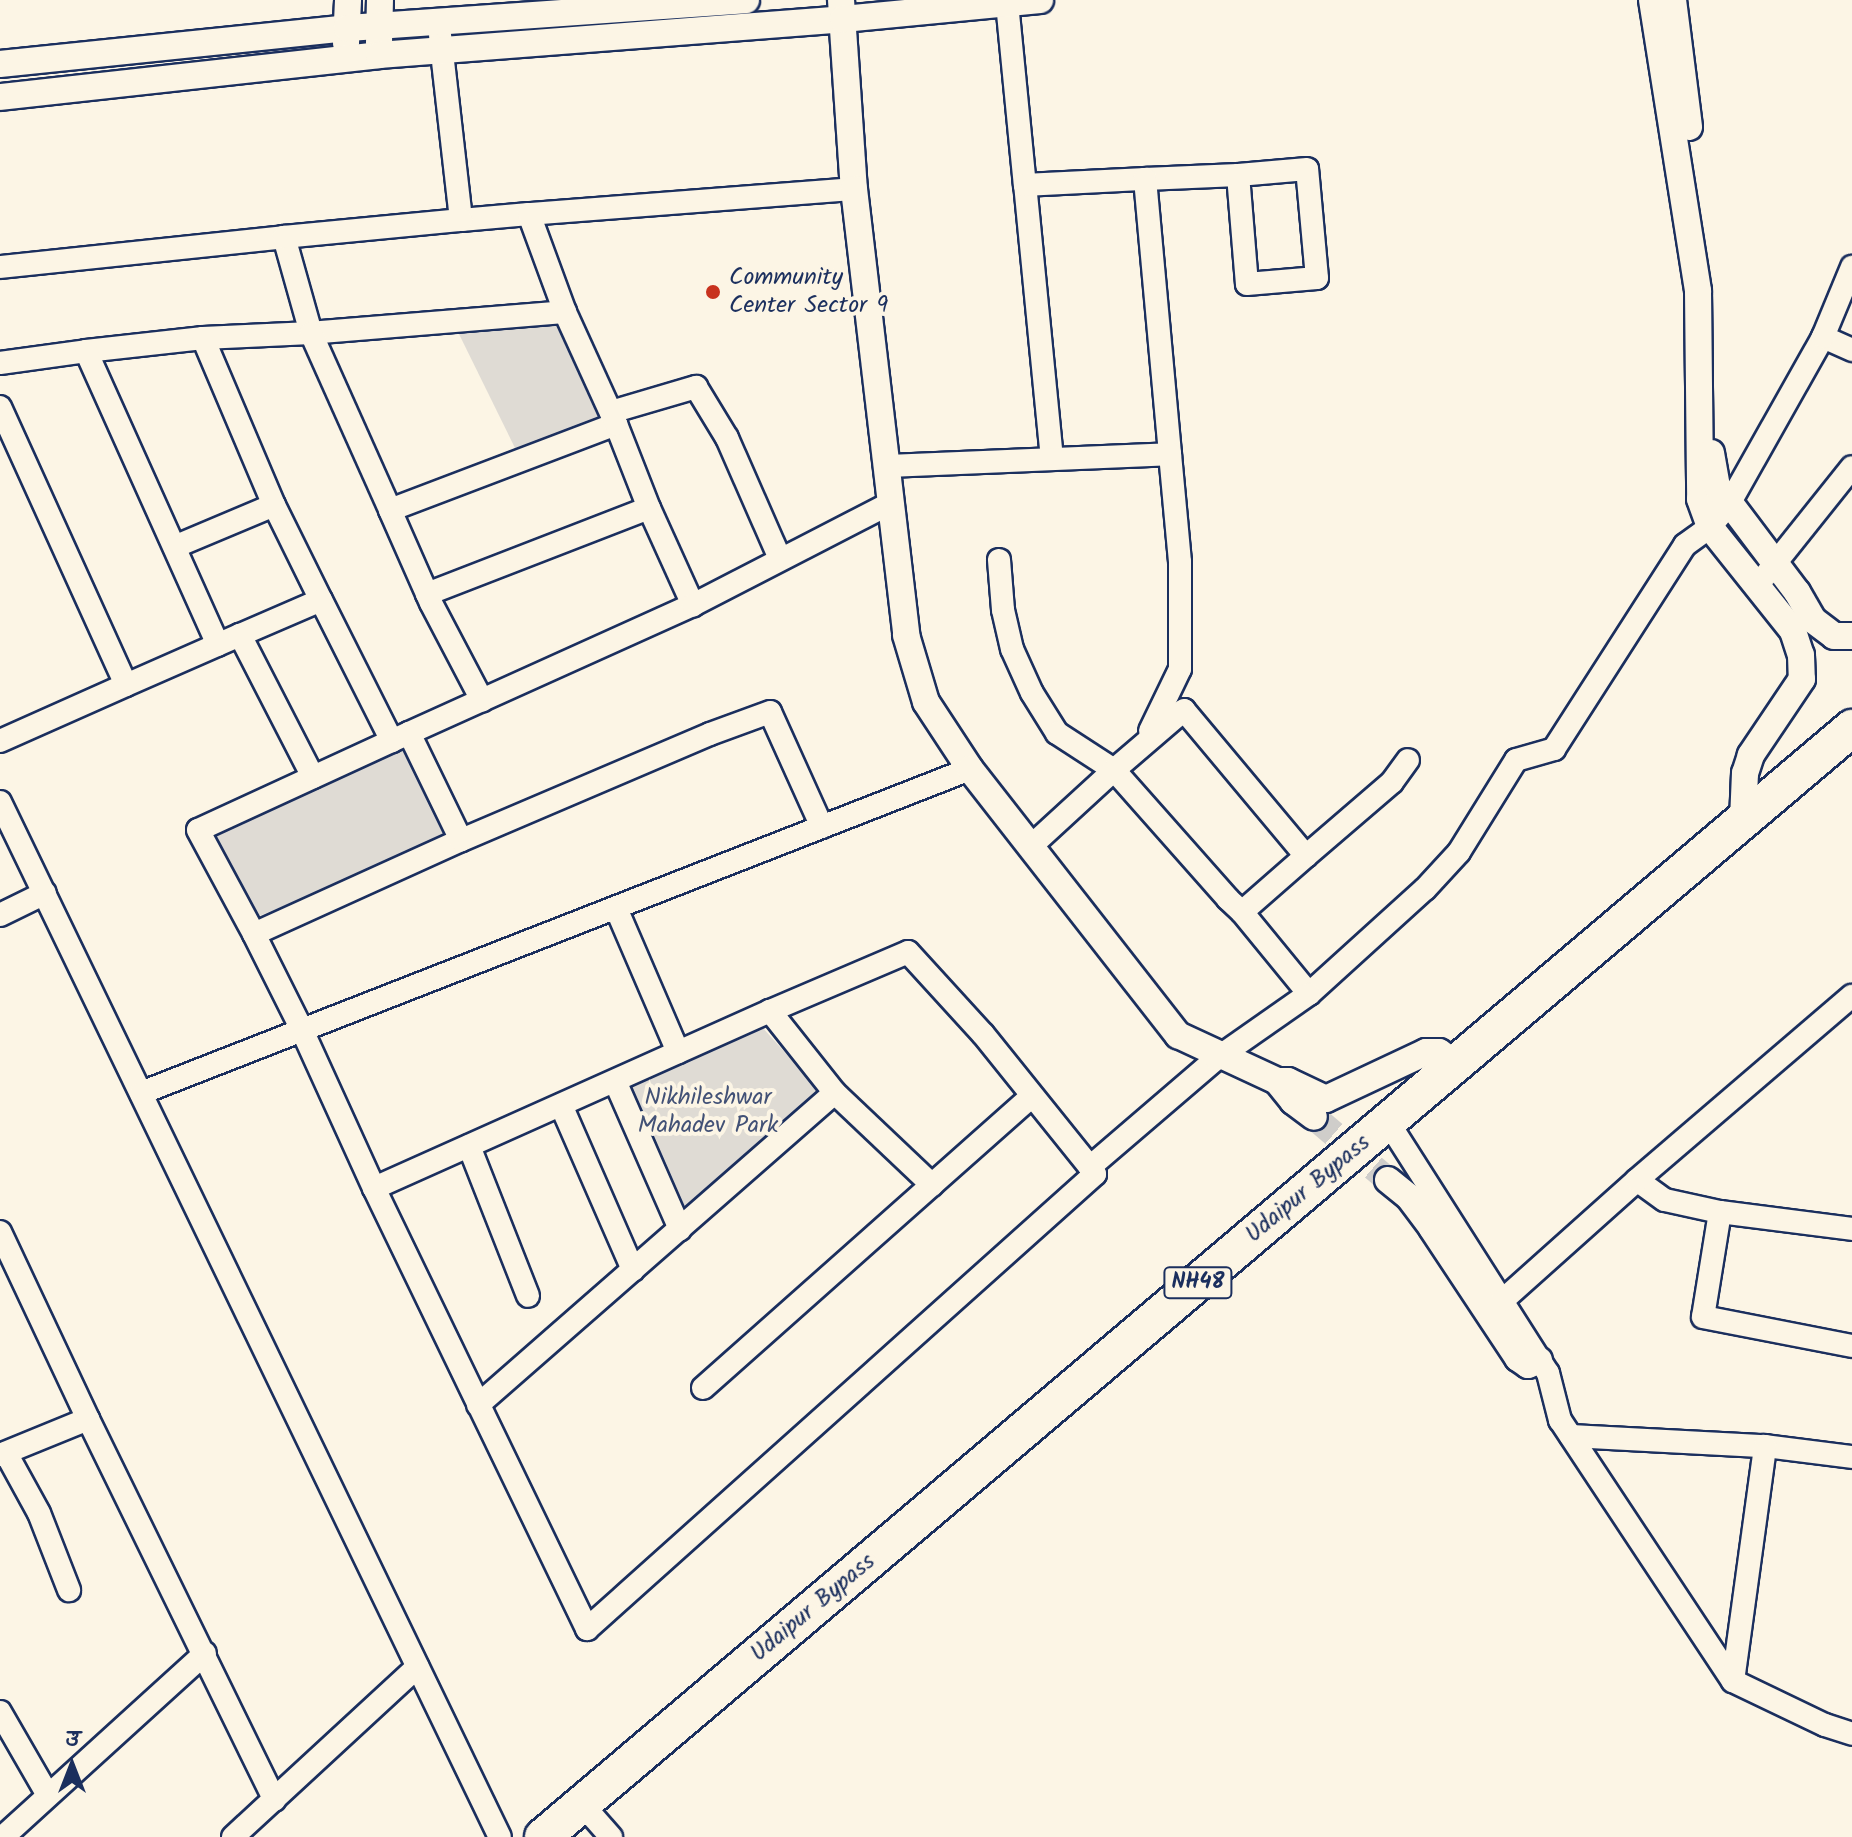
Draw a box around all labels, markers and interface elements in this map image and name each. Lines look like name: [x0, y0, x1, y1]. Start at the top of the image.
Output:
place label: Community Center Sector 9: [729, 264, 888, 320]
marker: Community Center Sector 9: [704, 283, 722, 301]
park label: Nikhileshwar Mahadev Park: [638, 1084, 778, 1140]
street label: Udaipur Bypass: [1240, 1129, 1376, 1249]
road number: NH48: [1162, 1265, 1234, 1301]
street label: Udaipur Bypass: [745, 1548, 881, 1668]
text: उ: [65, 1723, 79, 1758]
north arrow: [32, 1725, 112, 1805]

